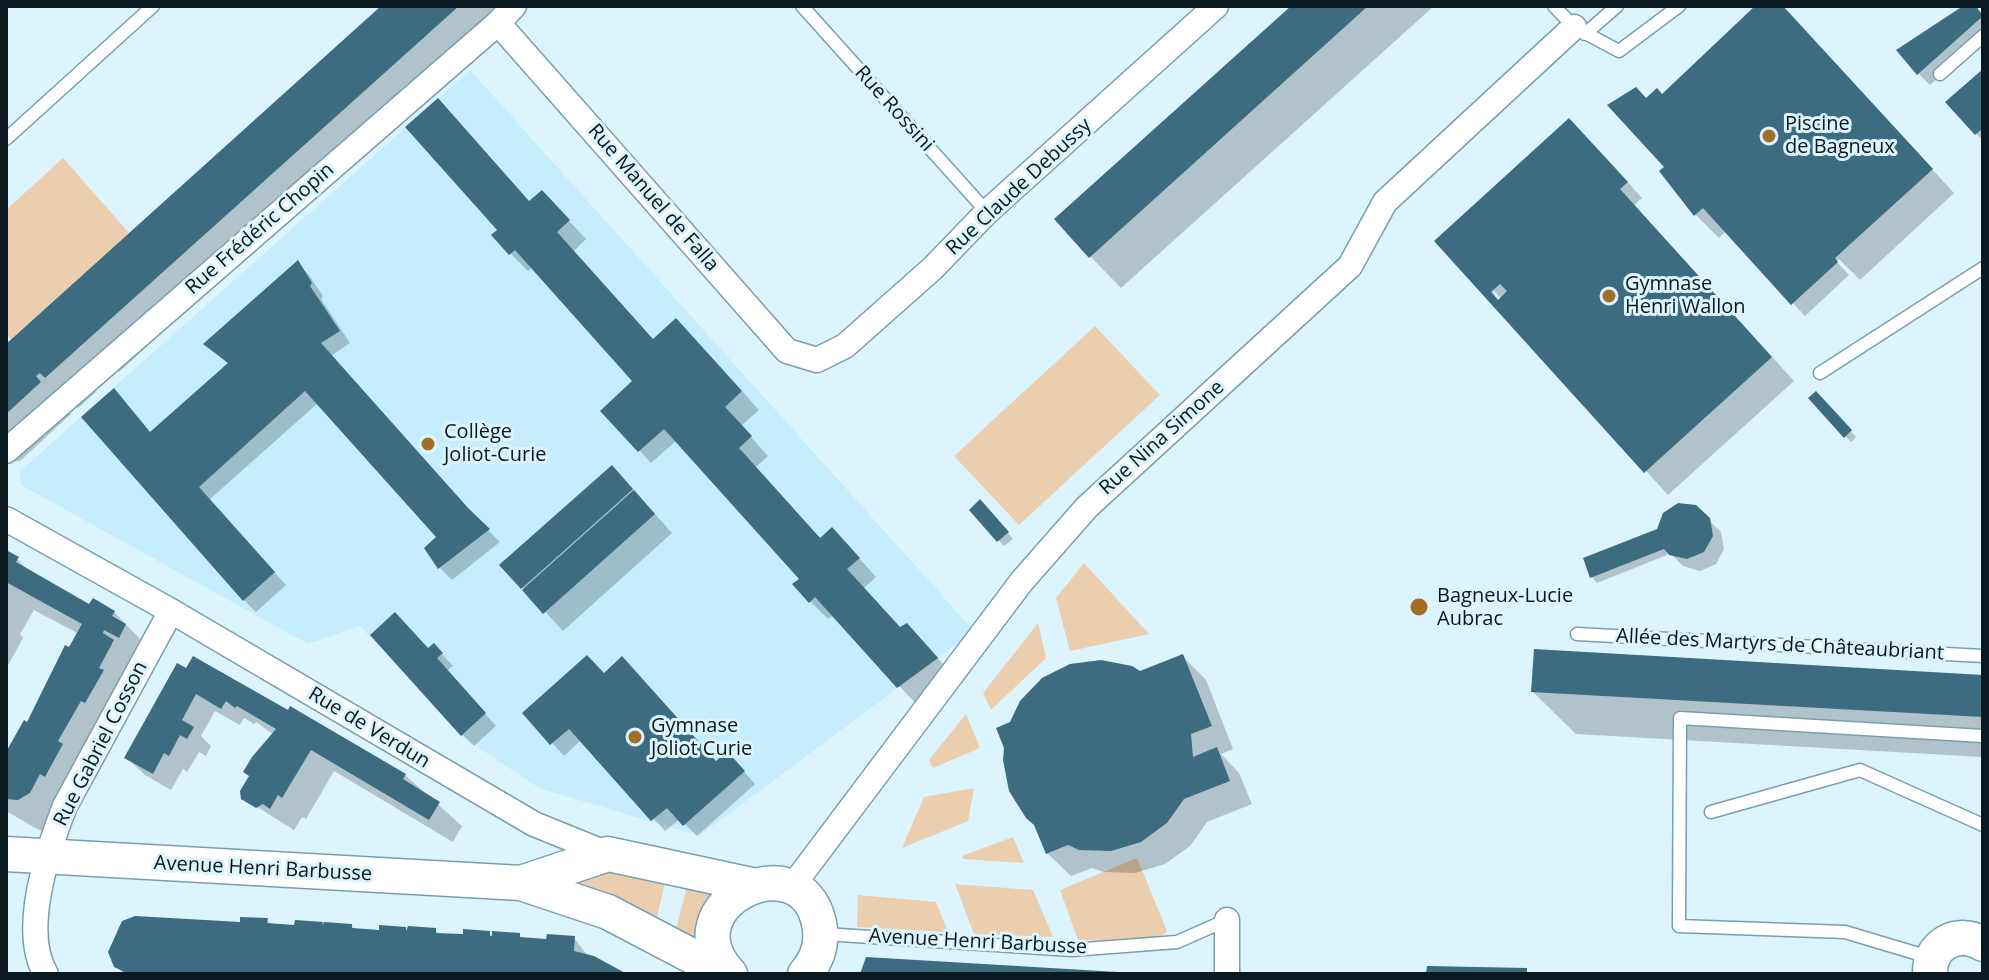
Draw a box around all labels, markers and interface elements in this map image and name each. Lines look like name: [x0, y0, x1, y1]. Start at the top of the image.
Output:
street label: Rue Rossini: [849, 61, 939, 157]
place label: Piscine de Bagneux: [1785, 112, 1895, 159]
street label: Rue Claude Debussy: [941, 113, 1097, 261]
street label: Rue Manuel de Falla: [582, 119, 724, 277]
marker: Piscine de Bagneux: [1760, 127, 1778, 145]
street label: Rue Frédéric Chopin: [181, 158, 339, 300]
place label: Gymnase Henri Wallon: [1625, 272, 1746, 319]
marker: Gymnase Henri Wallon: [1600, 287, 1618, 305]
street label: Rue Nina Simone: [1095, 376, 1229, 500]
place label: Collège Joliot-Curie: [444, 420, 546, 467]
marker: Collège Joliot-Curie: [419, 435, 437, 453]
place label: Bagneux-Lucie Aubrac: [1437, 584, 1573, 631]
marker: Bagneux-Lucie Aubrac: [1408, 596, 1430, 618]
street label: Allée des Martyrs de Châteaubriant: [1615, 624, 1945, 666]
street label: Rue Gabriel Cosson: [49, 658, 153, 830]
street label: Rue de Verdun: [304, 682, 434, 774]
place label: Gymnase Joliot Curie: [651, 714, 752, 761]
marker: Gymnase Joliot Curie: [626, 728, 644, 746]
street label: Avenue Henri Barbusse: [153, 851, 373, 887]
street label: Avenue Henri Barbusse: [868, 924, 1088, 960]

